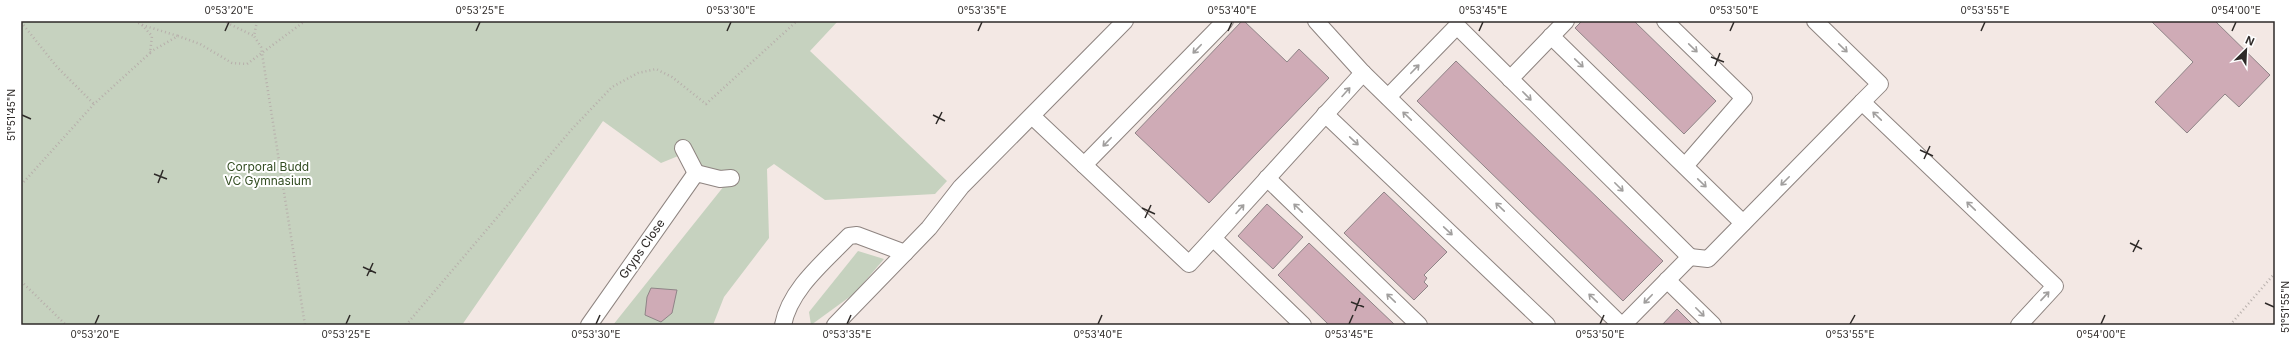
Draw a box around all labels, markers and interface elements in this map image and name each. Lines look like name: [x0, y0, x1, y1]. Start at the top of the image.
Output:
text: 0°53'20"E: [204, 4, 254, 16]
text: 0°53'25"E: [456, 4, 504, 16]
text: 0°53'30"E: [706, 4, 756, 16]
text: 0°53'35"E: [957, 4, 1007, 16]
text: 0°53'40"E: [1208, 4, 1256, 16]
text: 0°53'45"E: [1459, 4, 1507, 16]
text: 0°53'50"E: [1709, 4, 1759, 16]
text: 0°53'55"E: [1961, 4, 2009, 16]
text: 0°54'00"E: [2211, 4, 2261, 16]
north arrow: [2226, 30, 2266, 70]
text: N: [2243, 33, 2257, 49]
one-way arrow: [1688, 43, 1698, 53]
one-way arrow: [1838, 43, 1848, 53]
one-way arrow: [1193, 44, 1202, 54]
one-way arrow: [1574, 59, 1584, 68]
one-way arrow: [1411, 64, 1420, 74]
one-way arrow: [1341, 87, 1350, 97]
text: 51°51'45"N: [5, 89, 17, 141]
one-way arrow: [1522, 91, 1532, 101]
one-way arrow: [1402, 111, 1412, 120]
one-way arrow: [1872, 111, 1882, 121]
one-way arrow: [1348, 136, 1358, 145]
one-way arrow: [1102, 137, 1111, 147]
park label: Corporal Budd VC Gymnasium: [225, 159, 311, 188]
one-way arrow: [1780, 176, 1790, 185]
one-way arrow: [1697, 178, 1707, 188]
one-way arrow: [1614, 182, 1624, 192]
one-way arrow: [1966, 201, 1976, 211]
one-way arrow: [1495, 202, 1505, 212]
one-way arrow: [1235, 203, 1244, 214]
one-way arrow: [1293, 203, 1303, 212]
street label: Gryps Close: [615, 216, 668, 282]
one-way arrow: [1443, 226, 1453, 235]
text: 51°51'55"N: [2279, 281, 2291, 333]
one-way arrow: [2041, 291, 2050, 302]
one-way arrow: [1386, 293, 1396, 303]
one-way arrow: [1588, 293, 1598, 303]
one-way arrow: [1644, 294, 1653, 304]
one-way arrow: [1695, 307, 1705, 317]
text: 0°53'20"E: [70, 328, 120, 340]
text: 0°53'25"E: [322, 328, 370, 340]
text: 0°53'30"E: [571, 328, 621, 340]
text: 0°53'35"E: [822, 328, 872, 340]
text: 0°53'40"E: [1074, 328, 1122, 340]
text: 0°53'45"E: [1325, 328, 1373, 340]
text: 0°53'50"E: [1575, 328, 1625, 340]
text: 0°53'55"E: [1826, 328, 1874, 340]
text: 0°54'00"E: [2076, 328, 2126, 340]

